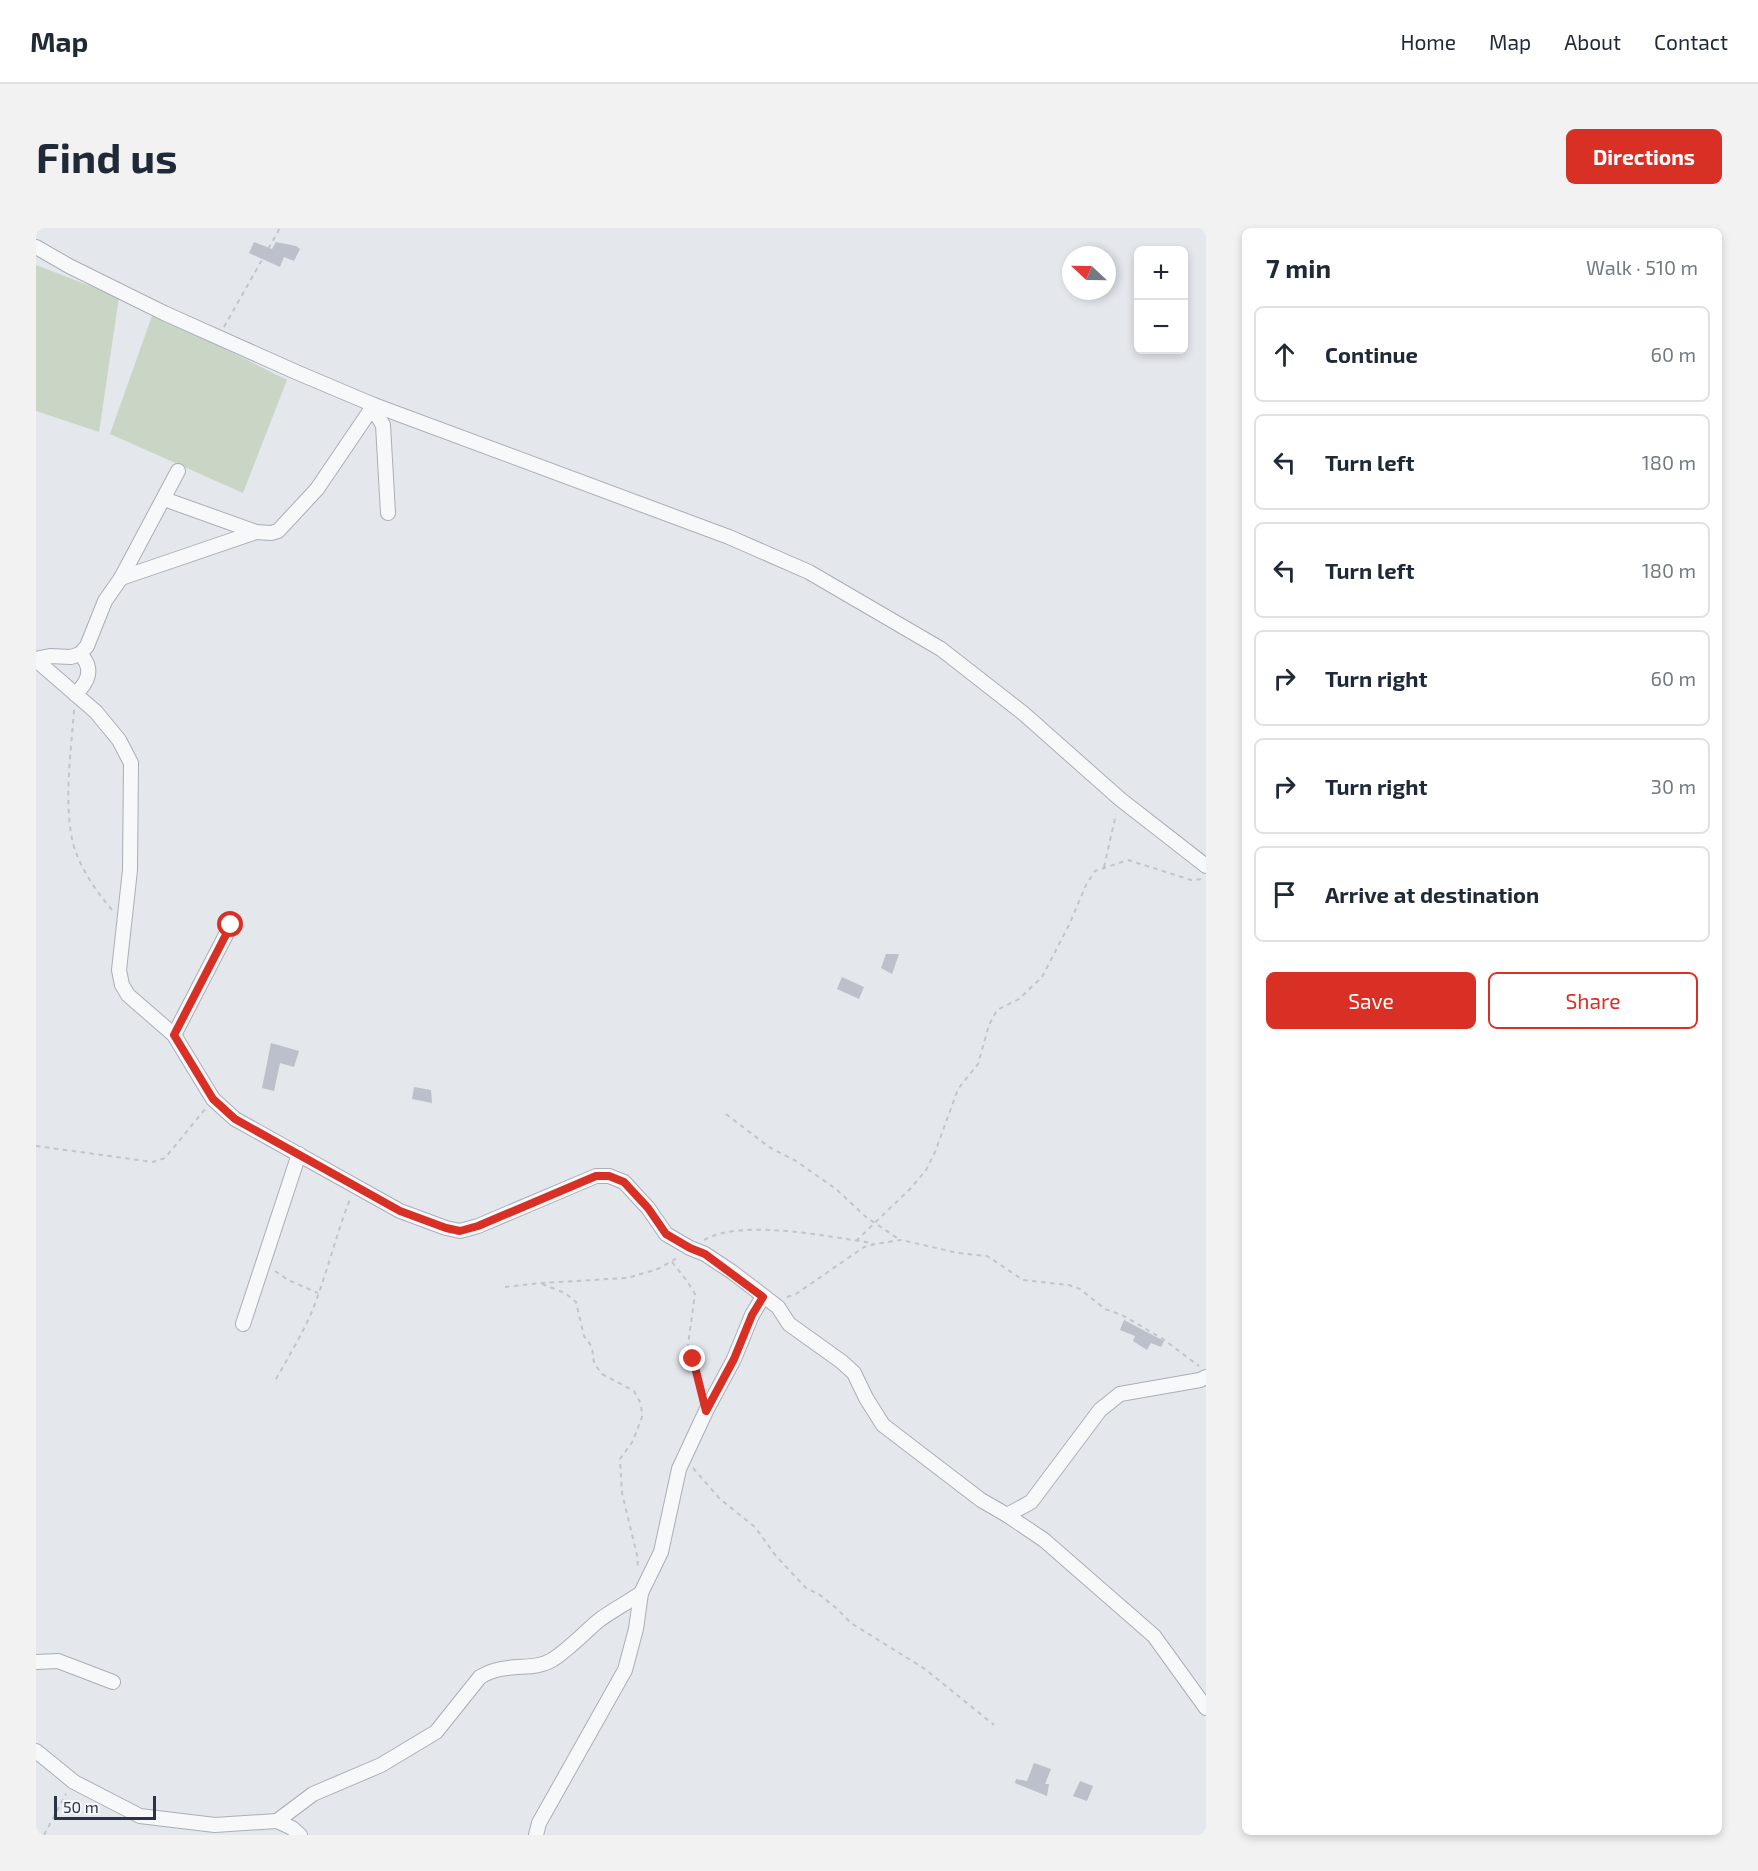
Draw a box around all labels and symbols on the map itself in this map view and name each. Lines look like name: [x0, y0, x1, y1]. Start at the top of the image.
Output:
north arrow: [1062, 246, 1116, 300]
route start: [217, 911, 243, 937]
route end: [679, 1345, 705, 1371]
scale bar: [54, 1793, 156, 1820]

